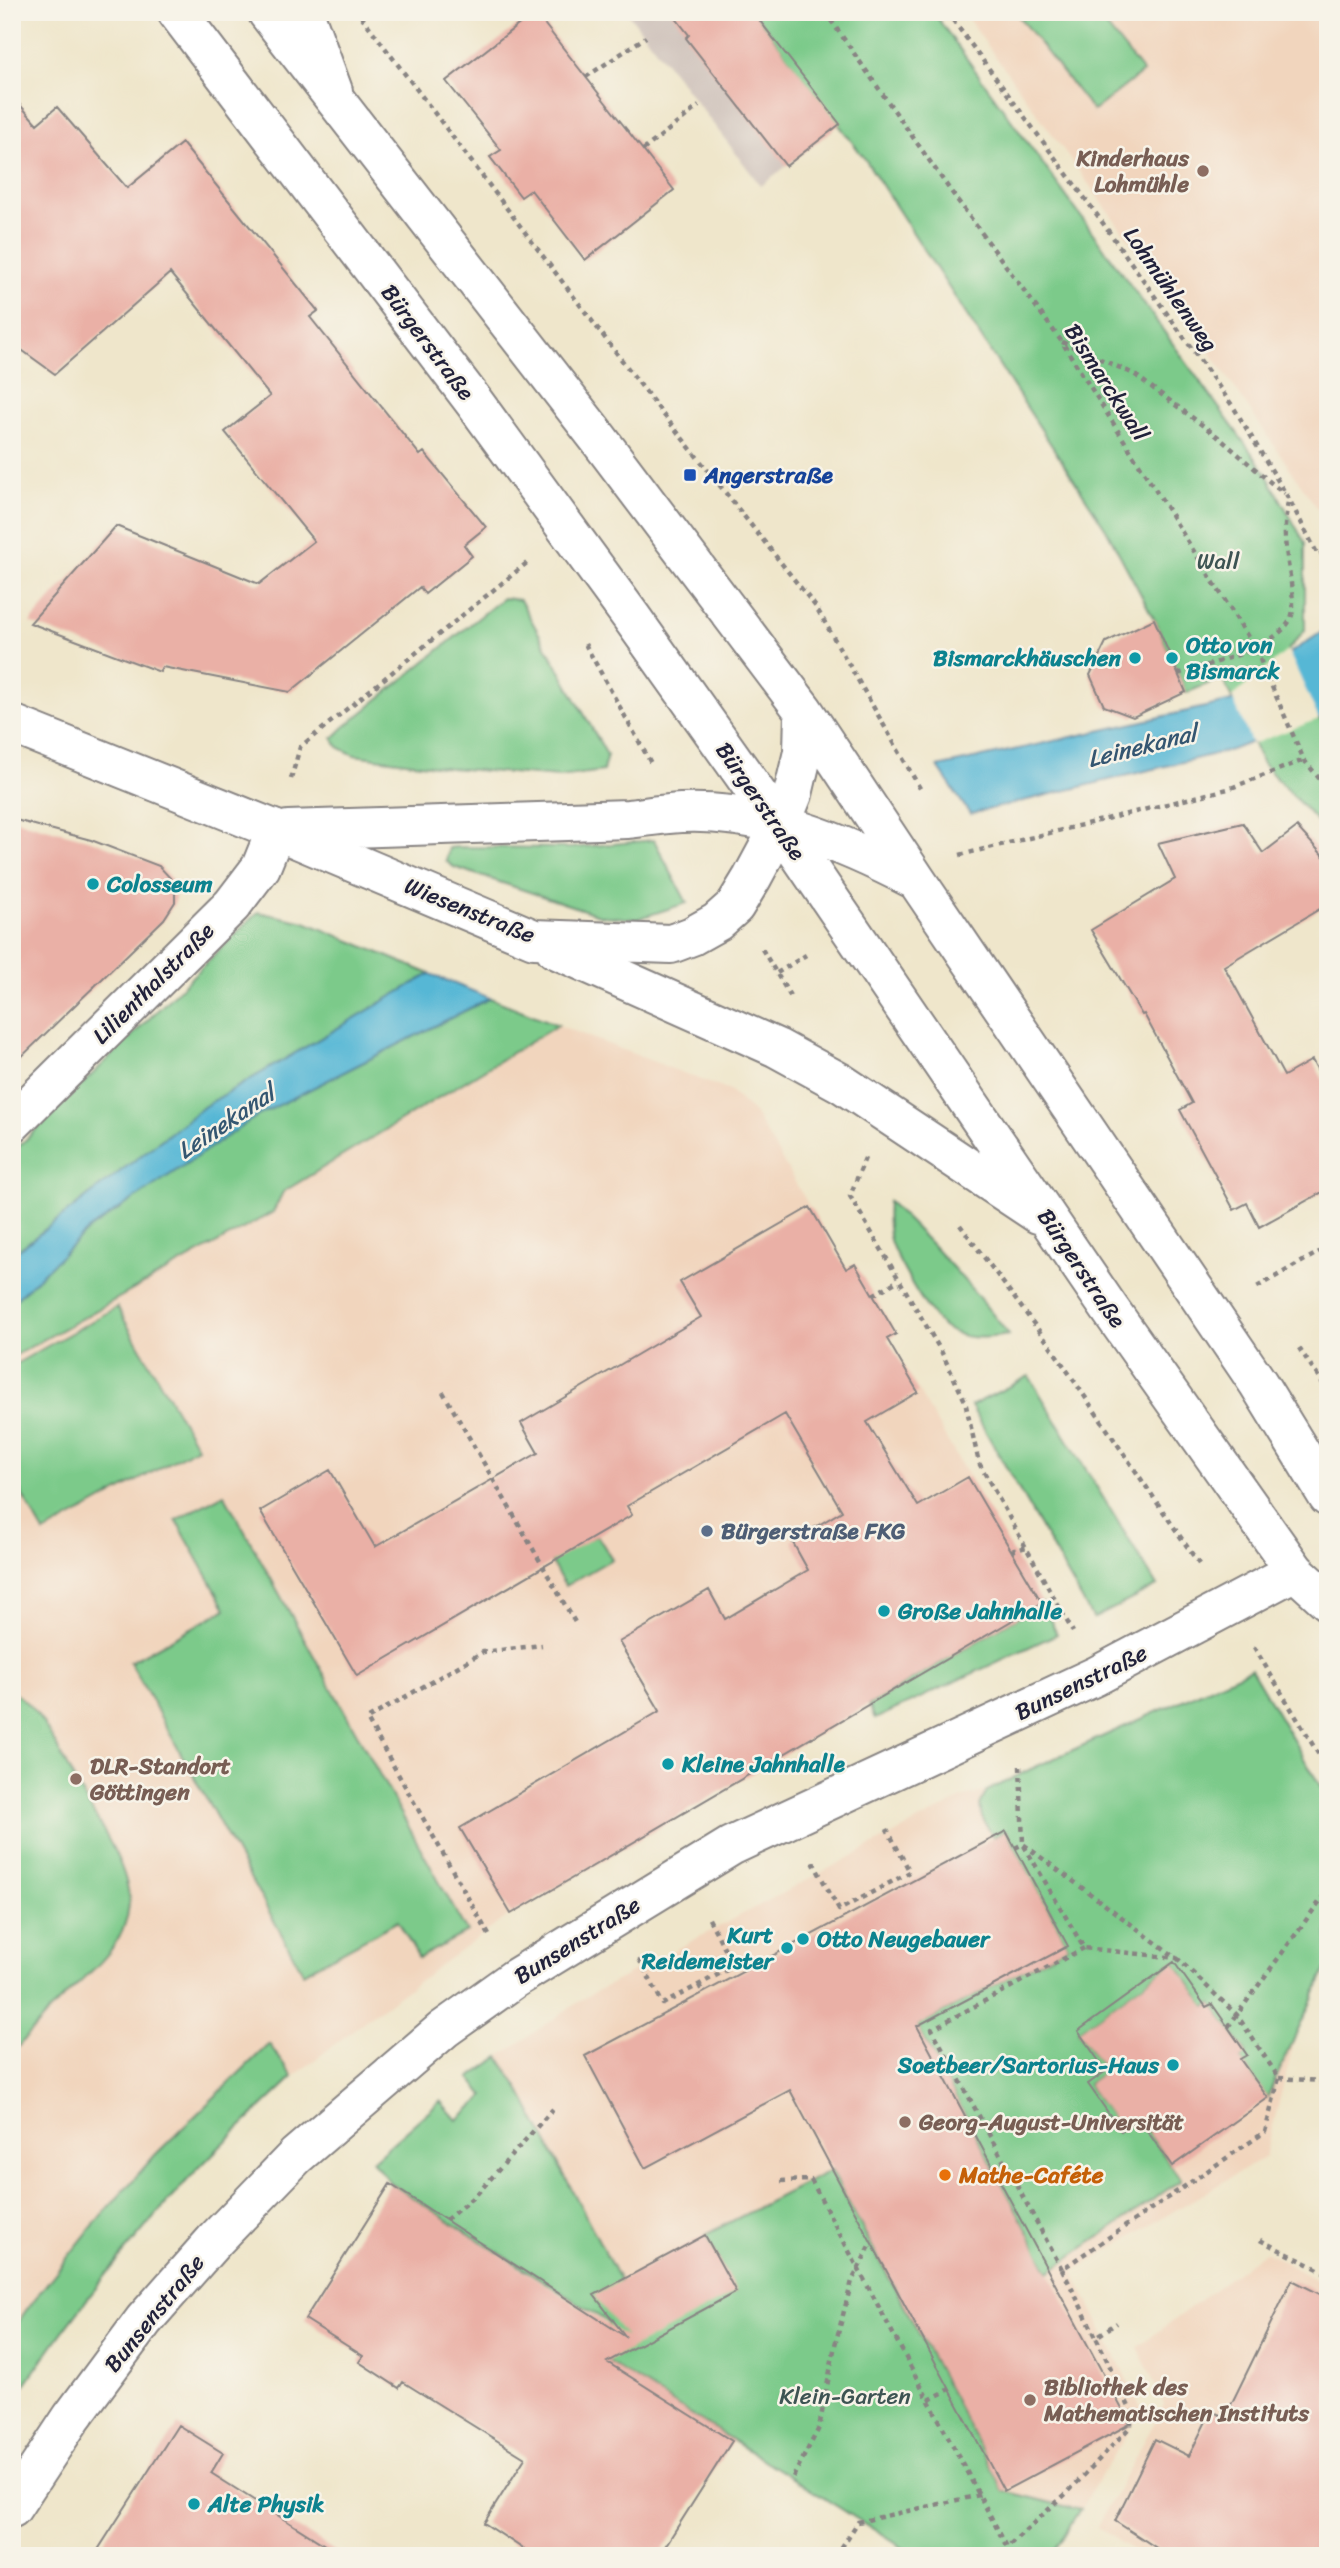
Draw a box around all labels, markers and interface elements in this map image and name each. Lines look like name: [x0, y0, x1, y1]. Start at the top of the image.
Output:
place label: Kinderhaus Lohmühle: [1075, 138, 1189, 205]
marker: Kinderhaus Lohmühle: [1195, 163, 1211, 179]
street label: Lohmühlenweg: [1112, 218, 1229, 361]
street label: Bürgerstraße: [370, 275, 485, 410]
street label: Bismarckwall: [1053, 315, 1161, 450]
place label: Angerstraße: [703, 455, 834, 496]
marker: Angerstraße: [682, 467, 698, 483]
park label: Wall: [1197, 541, 1240, 582]
place label: Otto von Bismarck: [1186, 625, 1281, 692]
place label: Bismarckhäuschen: [933, 638, 1122, 679]
marker: Bismarckhäuschen: [1127, 650, 1143, 666]
marker: Otto von Bismarck: [1164, 650, 1180, 666]
water label: Leinekanal: [1083, 711, 1206, 780]
street label: Bürgerstraße: [704, 733, 817, 869]
place label: Colosseum: [106, 864, 213, 905]
street label: Wiesenstraße: [398, 866, 542, 955]
marker: Colosseum: [85, 876, 101, 892]
street label: Lilienthalstraße: [82, 912, 224, 1054]
water label: Leinekanal: [168, 1071, 288, 1171]
street label: Bürgerstraße: [1026, 1200, 1137, 1337]
place label: Bürgerstraße FKG: [721, 1511, 906, 1552]
marker: Bürgerstraße FKG: [699, 1523, 715, 1539]
place label: Große Jahnhalle: [897, 1591, 1063, 1632]
marker: Große Jahnhalle: [876, 1603, 892, 1619]
street label: Bunsenstraße: [1008, 1633, 1155, 1732]
place label: Kleine Jahnhalle: [681, 1744, 846, 1785]
place label: DLR-Standort Göttingen: [89, 1746, 230, 1813]
marker: Kleine Jahnhalle: [660, 1756, 676, 1772]
marker: DLR-Standort Göttingen: [68, 1771, 84, 1787]
street label: Bunsenstraße: [506, 1885, 649, 1996]
place label: Kurt Reidemeister: [641, 1915, 776, 1982]
place label: Otto Neugebauer: [817, 1919, 991, 1960]
marker: Otto Neugebauer: [795, 1931, 811, 1947]
marker: Kurt Reidemeister: [779, 1940, 795, 1956]
place label: Soetbeer/Sartorius-Haus: [897, 2045, 1159, 2086]
marker: Soetbeer/Sartorius-Haus: [1165, 2057, 1181, 2073]
place label: Georg-August-Universität: [918, 2102, 1184, 2143]
marker: Georg-August-Universität: [897, 2114, 913, 2130]
place label: Mathe-Caféte: [958, 2155, 1104, 2196]
marker: Mathe-Caféte: [937, 2167, 953, 2183]
street label: Bunsenstraße: [93, 2245, 216, 2382]
place label: Bibliothek des Mathematischen Instituts: [1043, 2367, 1309, 2434]
park label: Klein-Garten: [779, 2376, 911, 2417]
marker: Bibliothek des Mathematischen Instituts: [1022, 2392, 1038, 2408]
place label: Alte Physik: [207, 2484, 325, 2525]
marker: Alte Physik: [186, 2496, 202, 2512]

